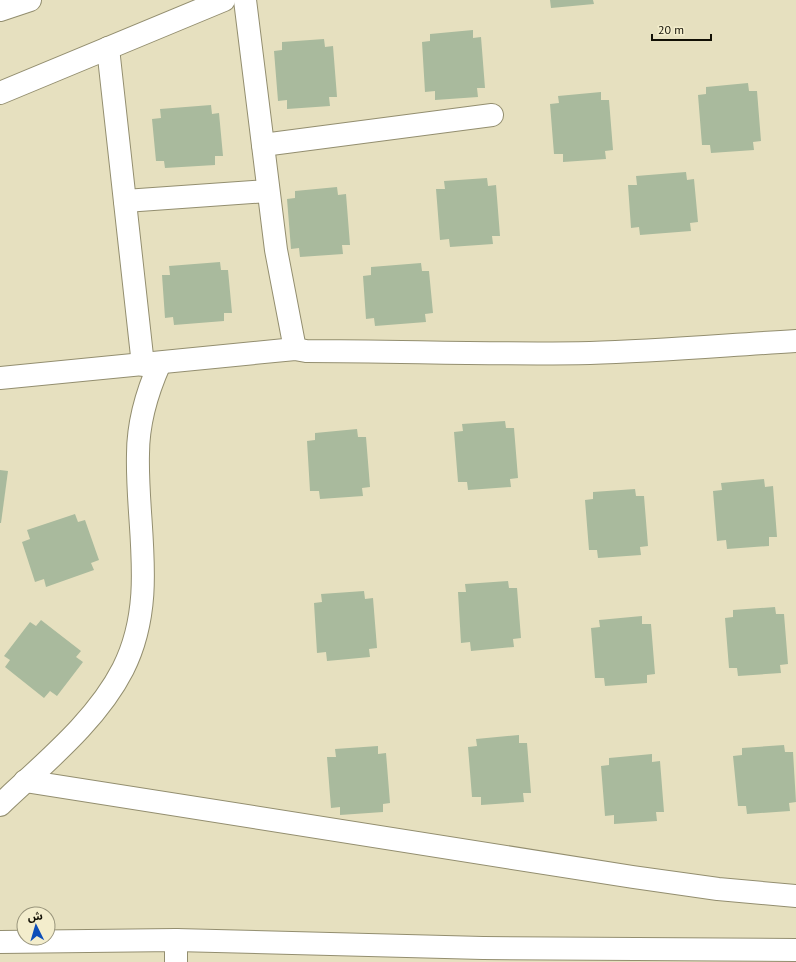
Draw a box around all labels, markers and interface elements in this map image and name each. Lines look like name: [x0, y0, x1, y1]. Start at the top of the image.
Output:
scale bar: [652, 16, 711, 42]
text: 20 m: [658, 22, 684, 37]
north arrow: [16, 906, 56, 946]
text: ش: [27, 908, 43, 924]

